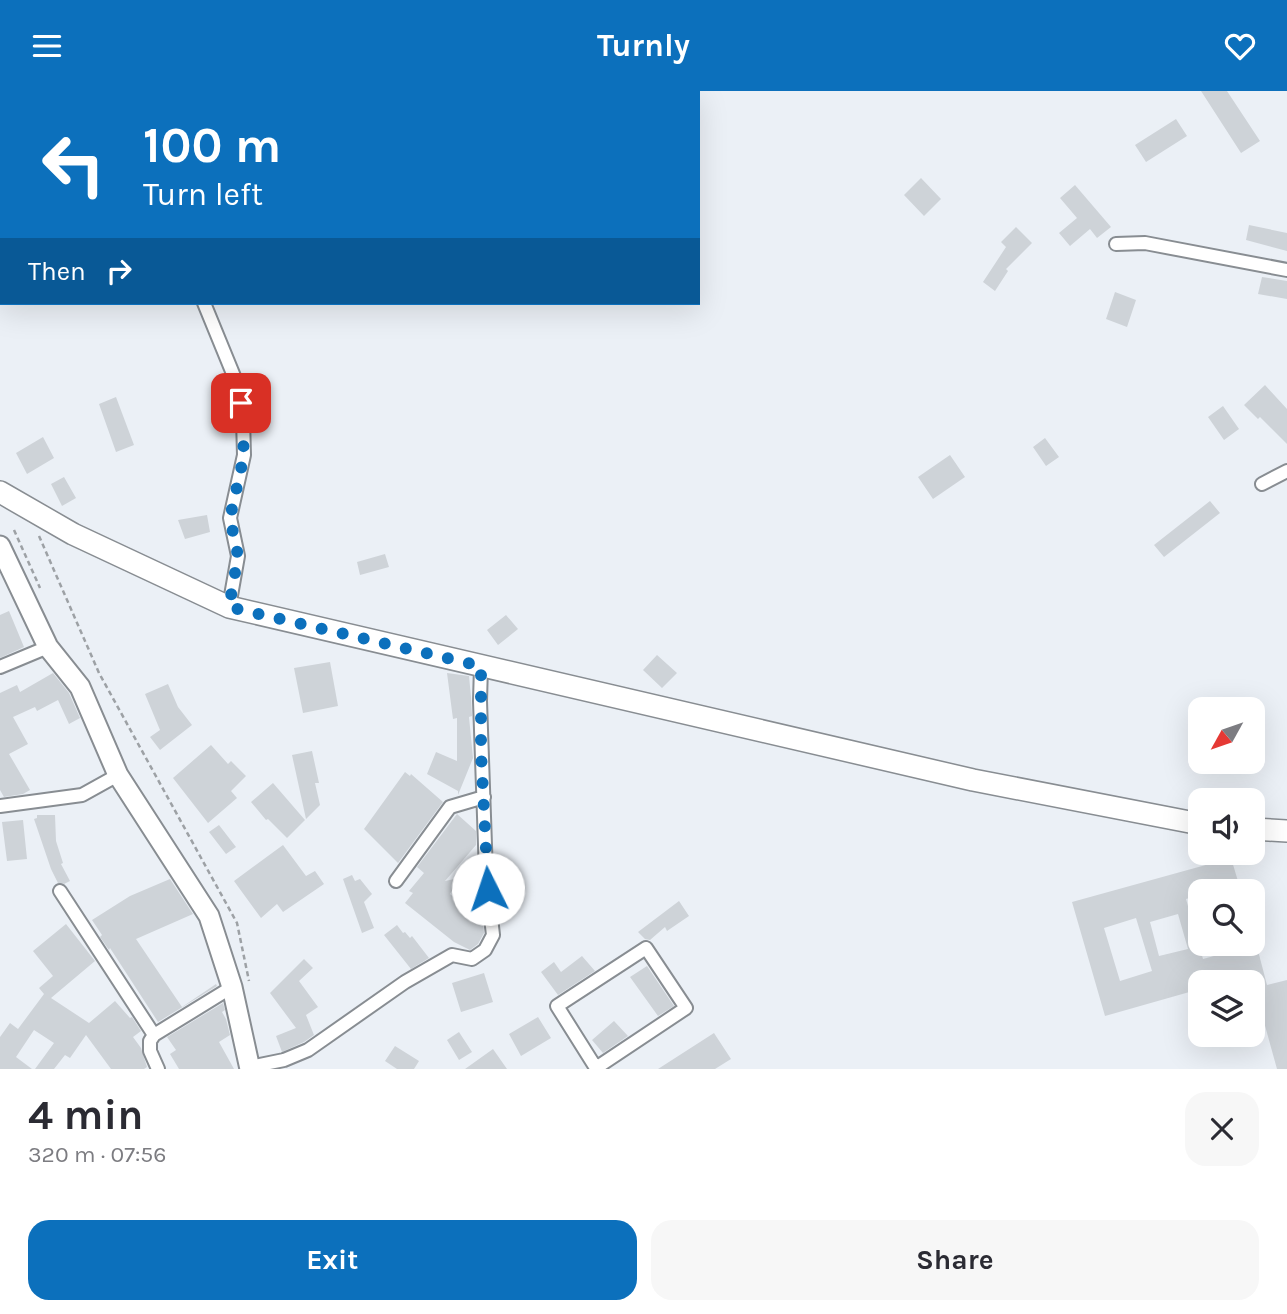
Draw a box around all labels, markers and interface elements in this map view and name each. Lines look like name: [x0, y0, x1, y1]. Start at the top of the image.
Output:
icon: menu: [28, 27, 66, 65]
text: Turnly: [597, 27, 690, 64]
icon: heart: [1221, 27, 1259, 65]
text: 100 m: [143, 117, 281, 174]
icon: left: [28, 119, 119, 210]
text: Turn left: [143, 176, 263, 213]
icon: right: [100, 252, 138, 290]
text: Then: [28, 256, 86, 287]
pin: [211, 373, 271, 433]
icon: arrive: [222, 384, 260, 422]
north arrow: [1188, 697, 1265, 773]
map controls: [1188, 697, 1265, 1047]
button: sound: [1188, 788, 1265, 865]
position arrow: [451, 852, 525, 926]
button: search: [1188, 879, 1265, 956]
button: layers: [1188, 970, 1265, 1047]
text: 4 min: [28, 1090, 143, 1140]
button: close: [1185, 1092, 1259, 1166]
text: 320 m · 07:56: [28, 1141, 166, 1168]
button: Exit: [28, 1220, 637, 1300]
button: Share: [651, 1220, 1259, 1300]

